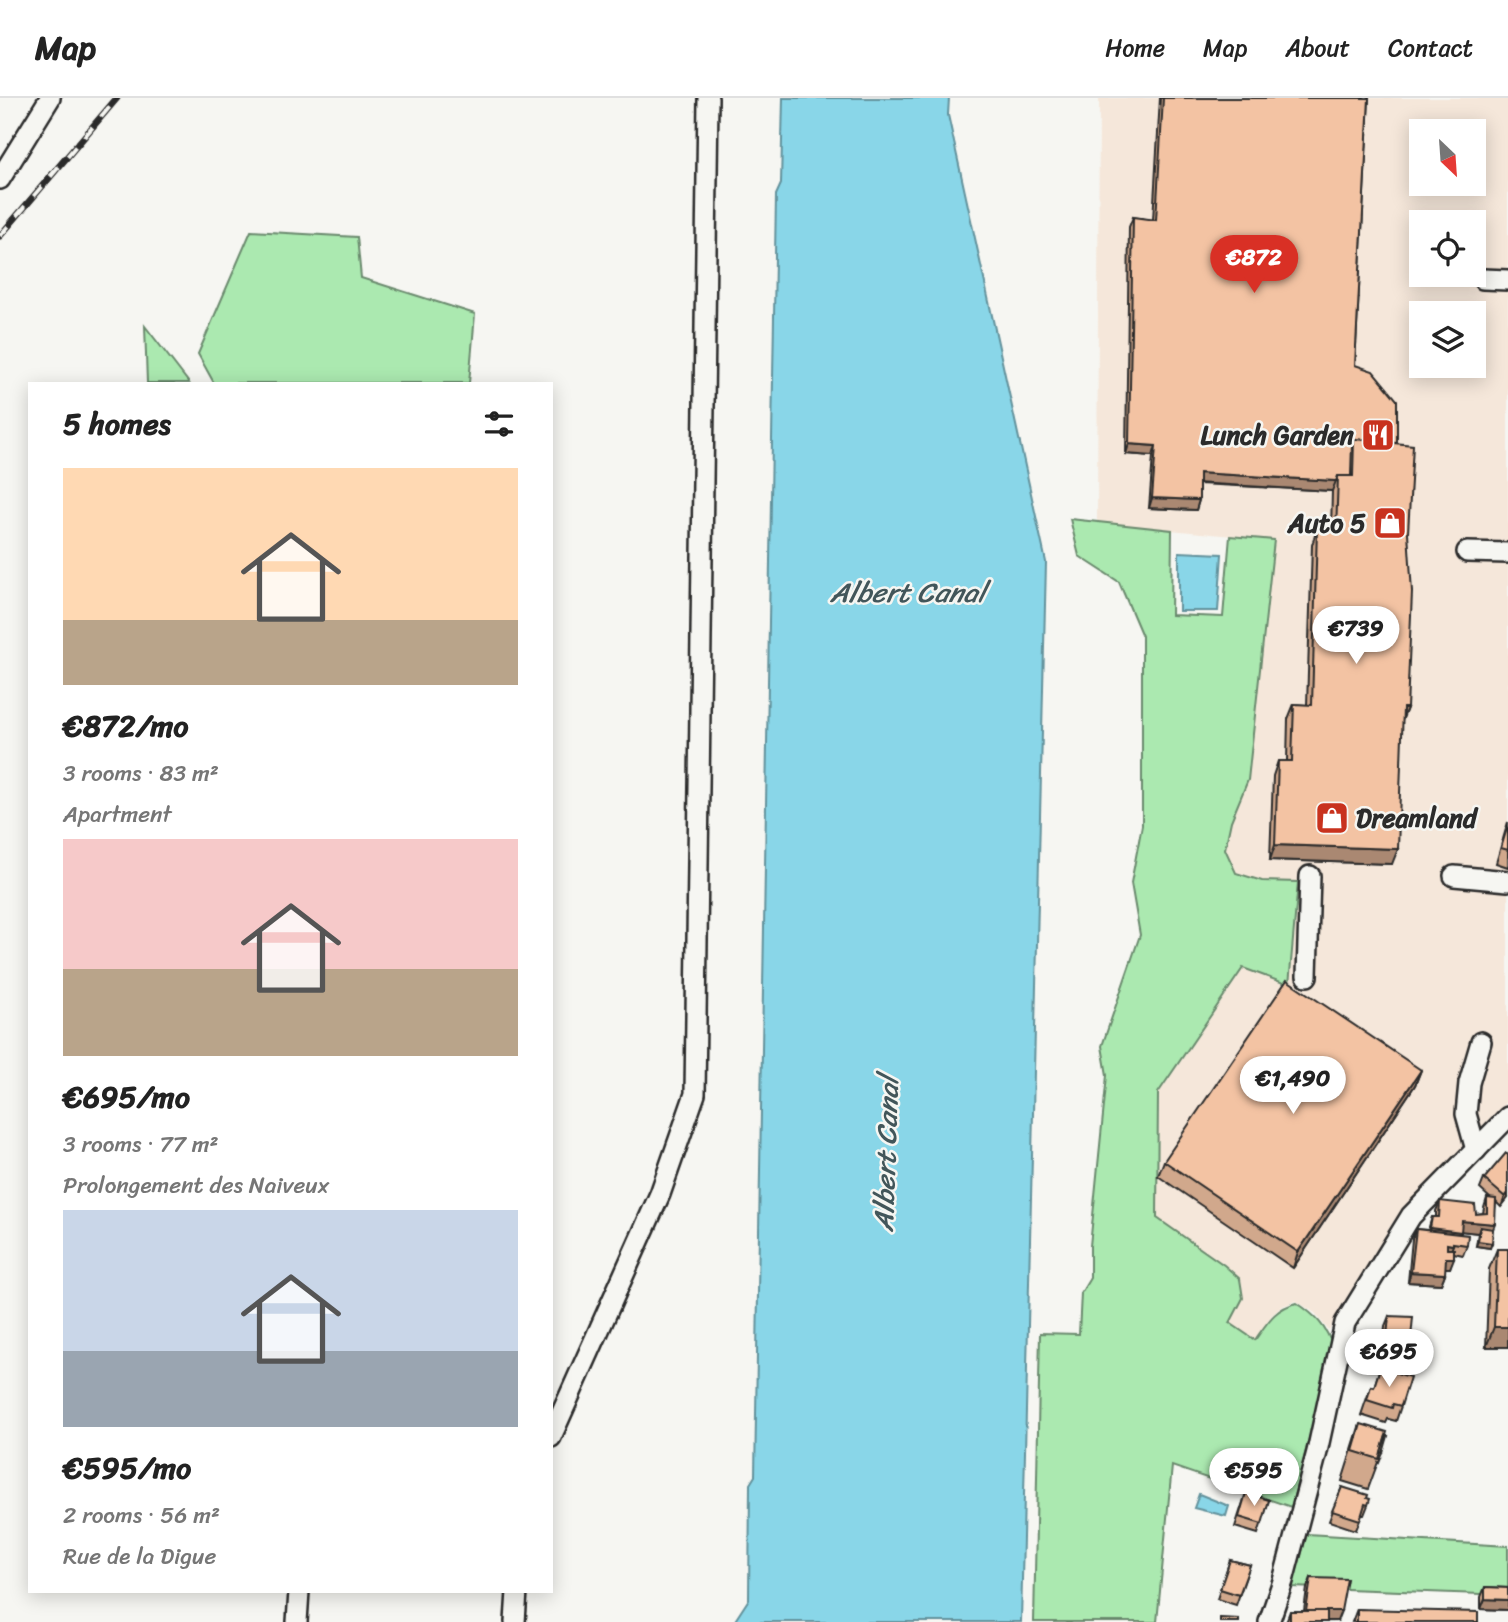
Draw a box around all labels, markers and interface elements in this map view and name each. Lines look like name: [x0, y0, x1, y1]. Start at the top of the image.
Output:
text: Map: [35, 19, 96, 77]
text: Home: [1105, 27, 1165, 69]
text: Map: [1203, 27, 1247, 69]
text: About: [1285, 27, 1350, 69]
text: Contact: [1388, 27, 1473, 69]
north arrow: [1409, 119, 1486, 196]
map controls: [1409, 119, 1486, 378]
button: locate: [1409, 210, 1486, 287]
pin: €872: [1213, 236, 1295, 295]
text: €872: [1226, 237, 1282, 278]
button: layers: [1409, 301, 1486, 378]
text: 5 homes: [63, 397, 171, 451]
icon: filters: [480, 405, 518, 443]
place label: Lunch Garden: [1200, 412, 1355, 458]
restaurant icon: Lunch Garden: [1359, 416, 1397, 454]
place label: Auto 5: [1287, 500, 1366, 546]
shop icon: Auto 5: [1371, 504, 1409, 542]
icon: home: [228, 514, 354, 640]
water label: Albert Canal: [829, 568, 992, 617]
pin: €739: [1315, 606, 1397, 666]
text: €739: [1328, 608, 1384, 649]
text: €872/mo: [63, 699, 189, 753]
text: 3 rooms · 83 m²: [63, 753, 219, 794]
text: Apartment: [63, 794, 172, 835]
place label: Dreamland: [1356, 795, 1479, 841]
shop icon: Dreamland: [1313, 799, 1351, 837]
icon: home: [228, 885, 354, 1011]
pin: €1,490: [1236, 1056, 1350, 1116]
text: €1,490: [1256, 1058, 1330, 1099]
text: €695/mo: [63, 1070, 190, 1124]
water label: Albert Canal: [859, 1070, 913, 1233]
text: 3 rooms · 77 m²: [63, 1124, 219, 1165]
text: Prolongement des Naiveux: [63, 1165, 329, 1206]
icon: home: [228, 1256, 354, 1382]
pin: €695: [1348, 1330, 1430, 1389]
text: €695: [1361, 1331, 1417, 1372]
text: €595/mo: [63, 1441, 191, 1495]
pin: €595: [1213, 1448, 1295, 1508]
text: €595: [1225, 1450, 1283, 1491]
text: 2 rooms · 56 m²: [63, 1495, 220, 1536]
text: Rue de la Digue: [63, 1536, 216, 1577]

